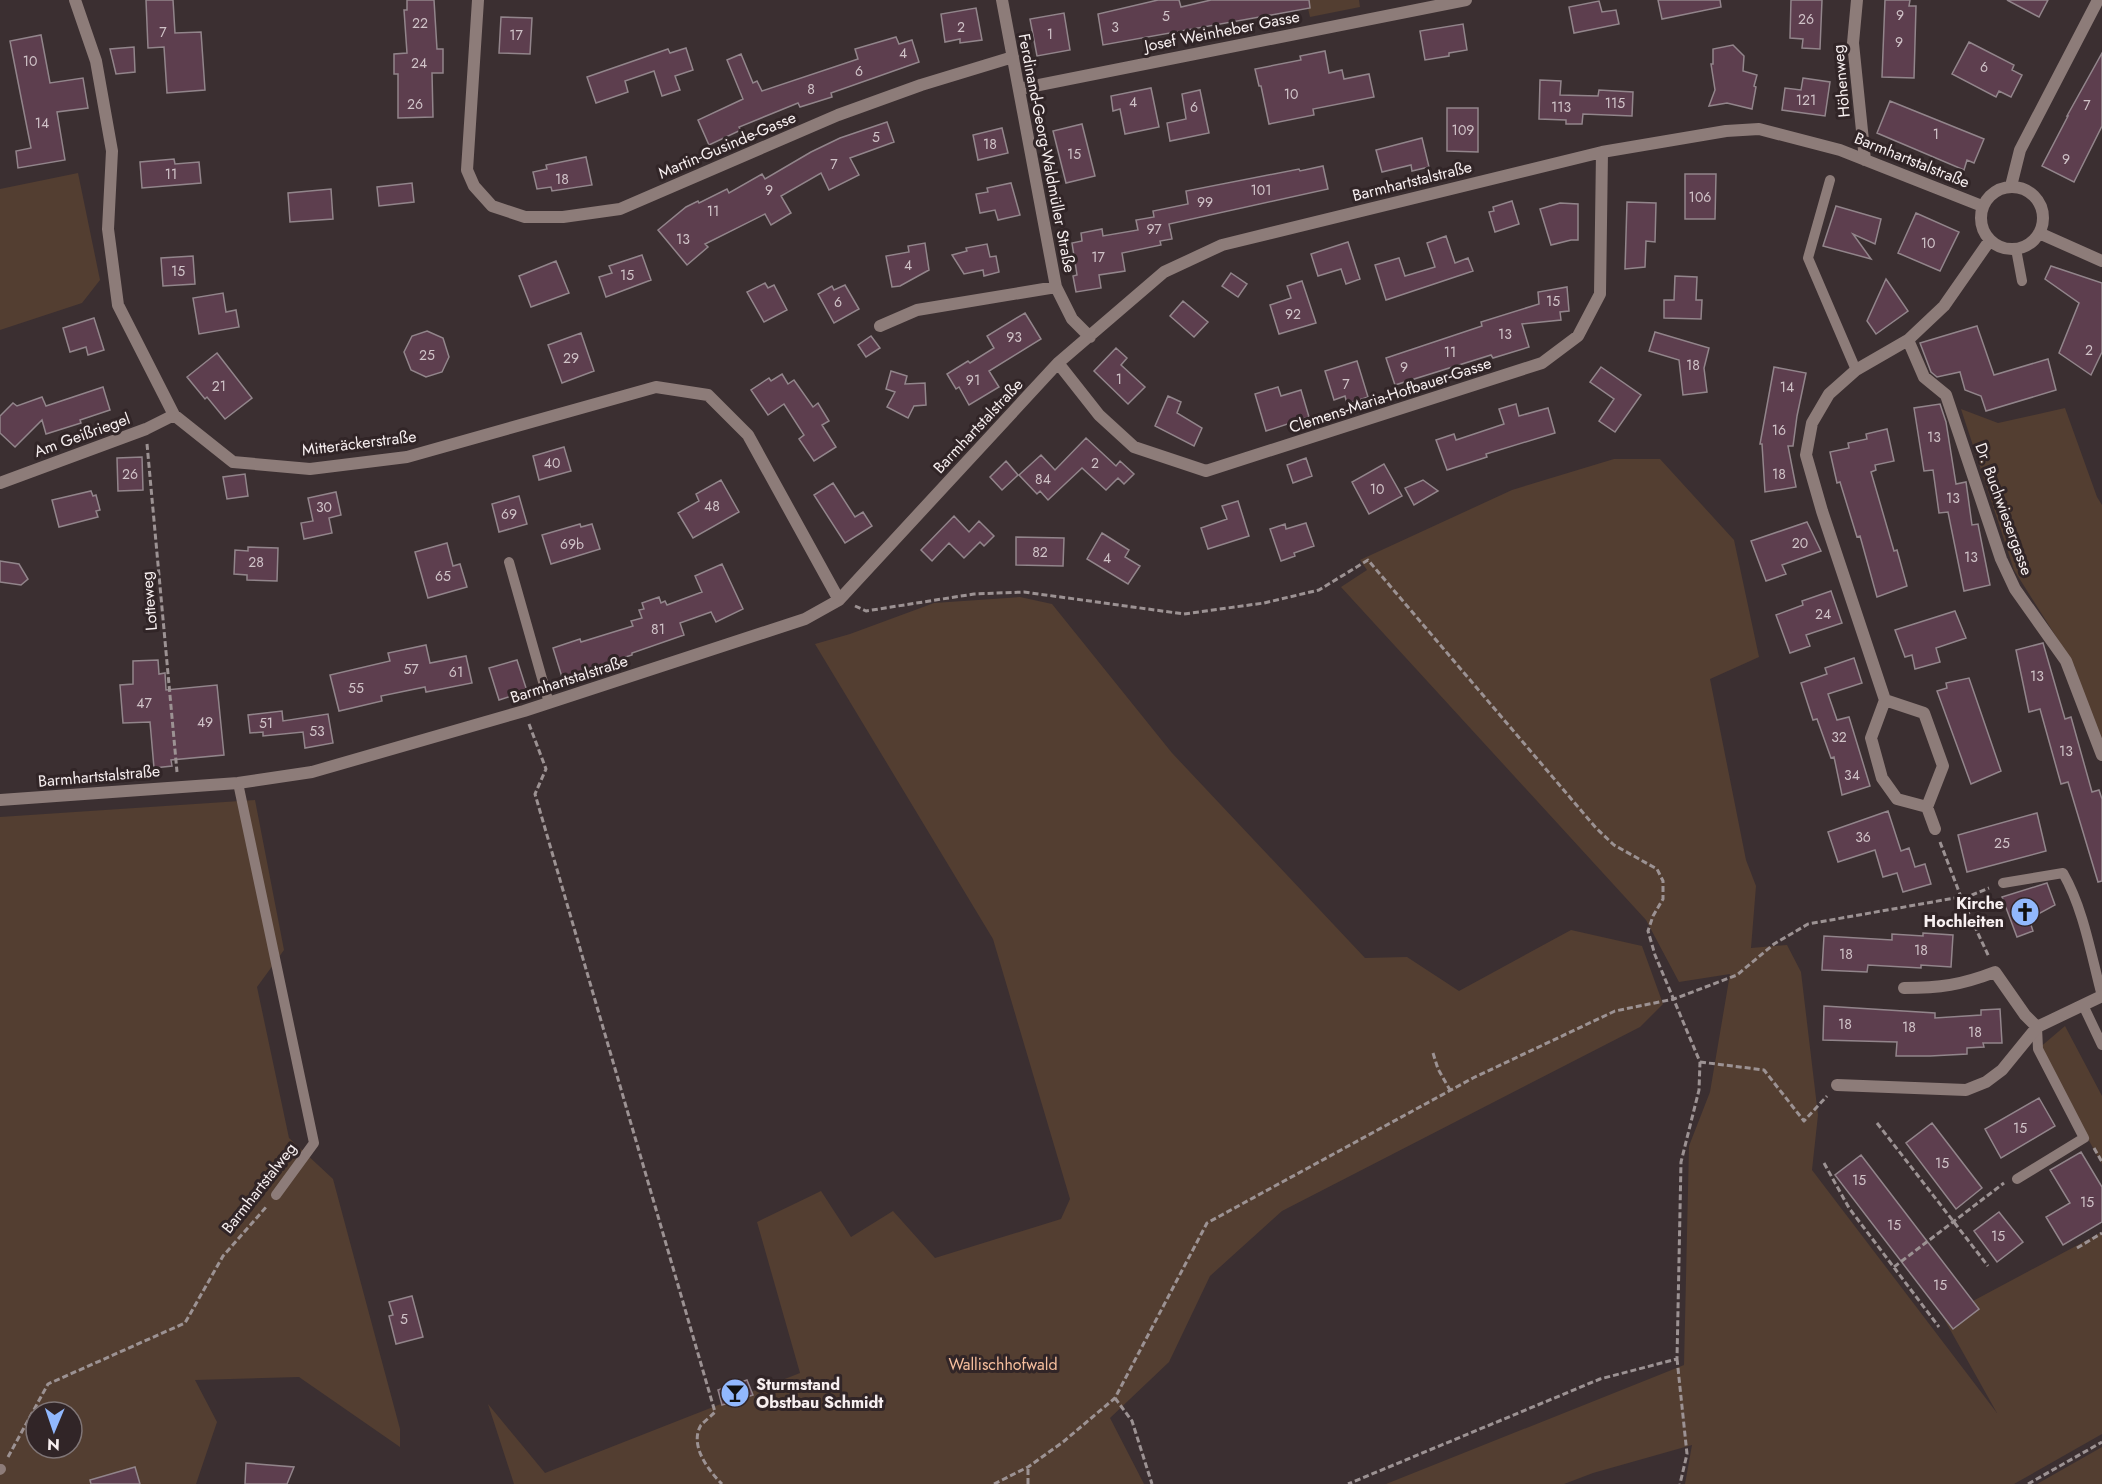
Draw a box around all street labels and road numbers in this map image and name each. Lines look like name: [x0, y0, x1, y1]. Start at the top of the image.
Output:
street label: Josef Weinheber Gasse: [1141, 5, 1302, 58]
street label: Ferdinand-Georg-Waldmüller Straße: [1013, 31, 1081, 275]
street label: Höhenweg: [1826, 44, 1856, 118]
street label: Martin-Gusinde-Gasse: [655, 106, 799, 184]
street label: Barmhartstalstraße: [1851, 126, 1973, 194]
street label: Barmhartstalstraße: [1350, 155, 1474, 207]
street label: Clemens-Maria-Hofbauer-Gasse: [1286, 351, 1494, 439]
street label: Barmhartstalstraße: [928, 373, 1028, 479]
street label: Am Geißriegel: [31, 407, 133, 463]
street label: Mitteräckerstraße: [300, 425, 418, 461]
street label: Dr. Buchwiesergasse: [1969, 440, 2039, 578]
street label: Lotteweg: [135, 570, 163, 632]
street label: Barmhartstalstraße: [507, 649, 631, 709]
street label: Barmhartstalstraße: [37, 759, 161, 793]
street label: Barmhartstalweg: [216, 1138, 302, 1238]

